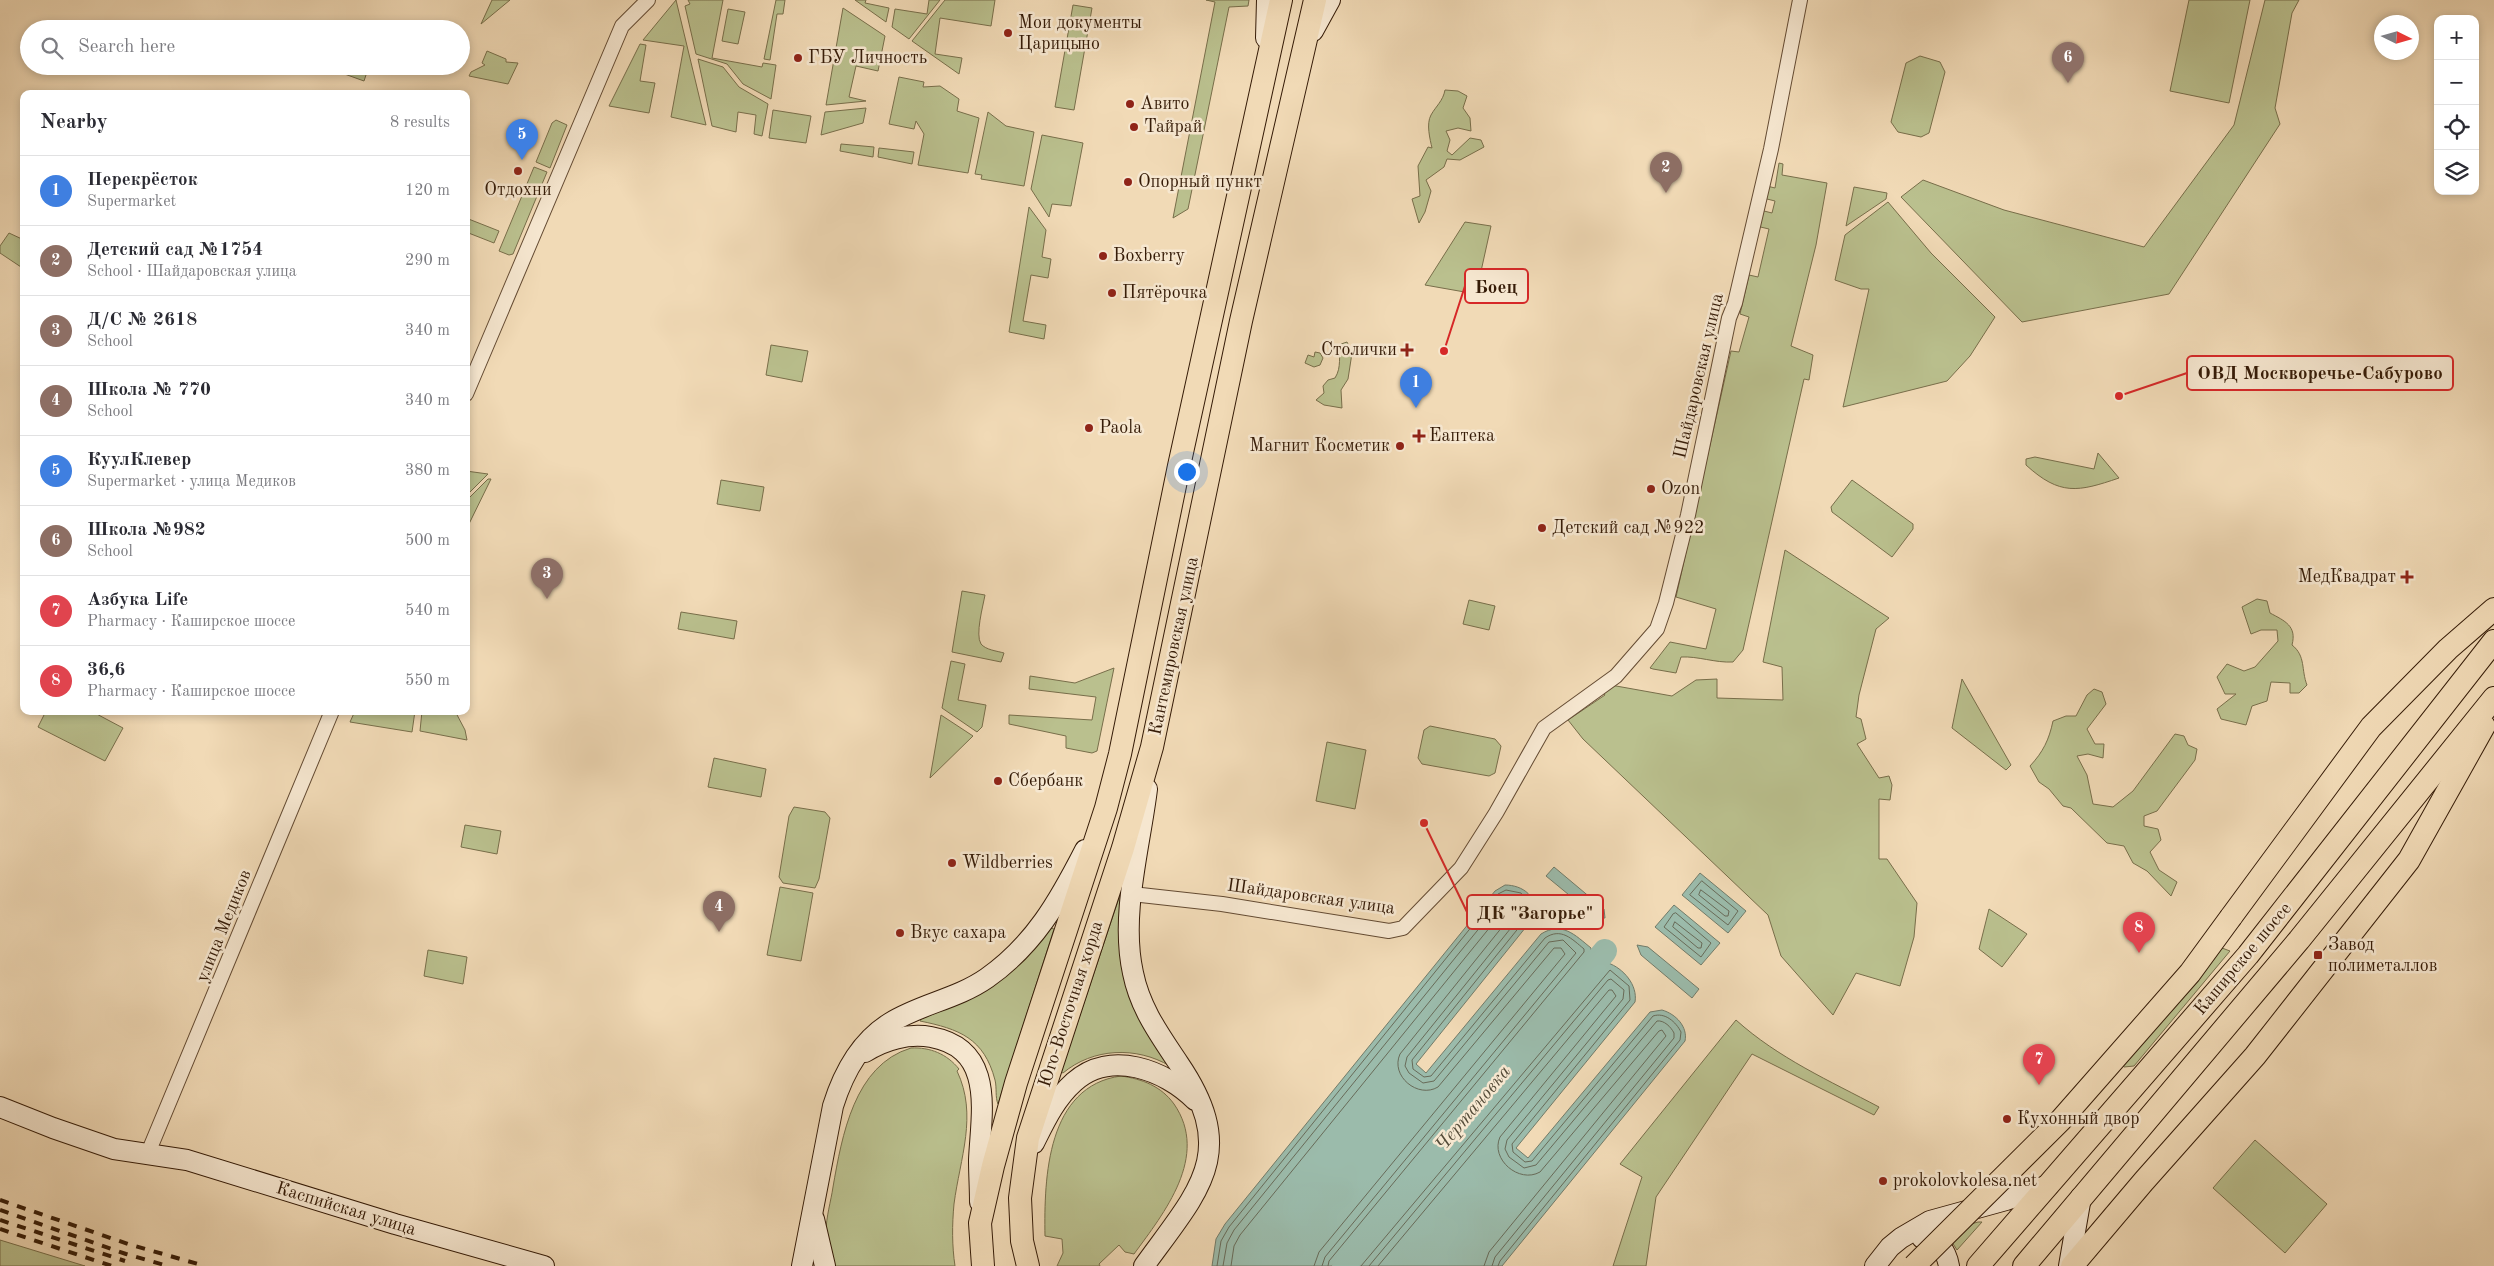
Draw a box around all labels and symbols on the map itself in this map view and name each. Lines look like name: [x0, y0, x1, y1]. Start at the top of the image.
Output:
place label: Мои документы Царицыно: [1018, 14, 1142, 53]
north arrow: [2374, 15, 2419, 60]
marker: Мои документы Царицыно: [1002, 27, 1014, 39]
pin: 6: [2052, 42, 2084, 83]
place label: ГБУ Личность: [808, 49, 927, 67]
marker: ГБУ Личность: [792, 52, 804, 64]
place label: Авито: [1140, 95, 1190, 113]
marker: Авито: [1124, 98, 1136, 110]
place label: Тайрай: [1144, 118, 1202, 136]
pin: 5: [506, 119, 538, 160]
marker: Тайрай: [1128, 121, 1140, 133]
pin: 2: [1650, 152, 1682, 193]
marker: Отдохни: [512, 165, 524, 177]
place label: Опорный пункт: [1138, 173, 1262, 191]
marker: Опорный пункт: [1122, 176, 1134, 188]
place label: Отдохни: [484, 181, 552, 199]
place label: Boxberry: [1113, 247, 1186, 265]
marker: Boxberry: [1097, 250, 1109, 262]
callout: Боец: [1465, 269, 1528, 303]
text: Боец: [1474, 279, 1518, 298]
place label: Пятёрочка: [1122, 284, 1208, 302]
marker: Пятёрочка: [1106, 287, 1118, 299]
street label: Шайдаровская улица: [1671, 291, 1727, 460]
place label: Столички: [1321, 341, 1397, 359]
marker: Столички: [1401, 344, 1413, 356]
callout: ОВД Москворечье-Сабурово: [2187, 356, 2453, 390]
text: ОВД Москворечье-Сабурово: [2197, 365, 2443, 384]
pin: 1: [1400, 367, 1432, 408]
place label: Paola: [1099, 419, 1142, 437]
marker: Paola: [1083, 422, 1095, 434]
place label: Еаптека: [1429, 427, 1495, 445]
marker: Еаптека: [1413, 430, 1425, 442]
place label: Магнит Косметик: [1249, 437, 1390, 455]
marker: Магнит Косметик: [1394, 440, 1406, 452]
your location: [1174, 459, 1200, 485]
place label: Ozon: [1661, 480, 1700, 498]
marker: Ozon: [1645, 483, 1657, 495]
place label: Детский сад №922: [1552, 519, 1705, 537]
marker: Детский сад №922: [1536, 522, 1548, 534]
street label: Кантемировская улица: [1146, 555, 1202, 737]
pin: 3: [531, 558, 563, 599]
place label: МедКвадрат: [2298, 568, 2396, 586]
marker: МедКвадрат: [2400, 570, 2414, 584]
place label: Сбербанк: [1008, 772, 1083, 790]
marker: Сбербанк: [992, 775, 1004, 787]
place label: Wildberries: [962, 854, 1053, 872]
marker: Wildberries: [946, 857, 958, 869]
street label: улица Медиков: [193, 867, 255, 985]
street label: Шайдаровская улица: [1226, 876, 1396, 918]
pin: 4: [703, 891, 735, 932]
callout: ДК "Загорье": [1467, 895, 1603, 929]
street label: Каширское шоссе: [2191, 899, 2295, 1019]
text: ДК "Загорье": [1477, 905, 1593, 924]
pin: 8: [2123, 912, 2155, 953]
street label: Юго-Восточная хорда: [1036, 919, 1106, 1089]
place label: Вкус сахара: [910, 924, 1006, 942]
marker: Вкус сахара: [894, 927, 906, 939]
place label: Завод полиметаллов: [2328, 936, 2437, 975]
marker: Завод полиметаллов: [2312, 949, 2324, 961]
pin: 7: [2023, 1044, 2055, 1085]
water label: Чертановка: [1433, 1062, 1515, 1156]
place label: Кухонный двор: [2017, 1110, 2140, 1128]
marker: Кухонный двор: [2001, 1113, 2013, 1125]
place label: prokolovkolesa.net: [1893, 1172, 2037, 1190]
marker: prokolovkolesa.net: [1877, 1175, 1889, 1187]
street label: Каспийская улица: [274, 1179, 418, 1239]

